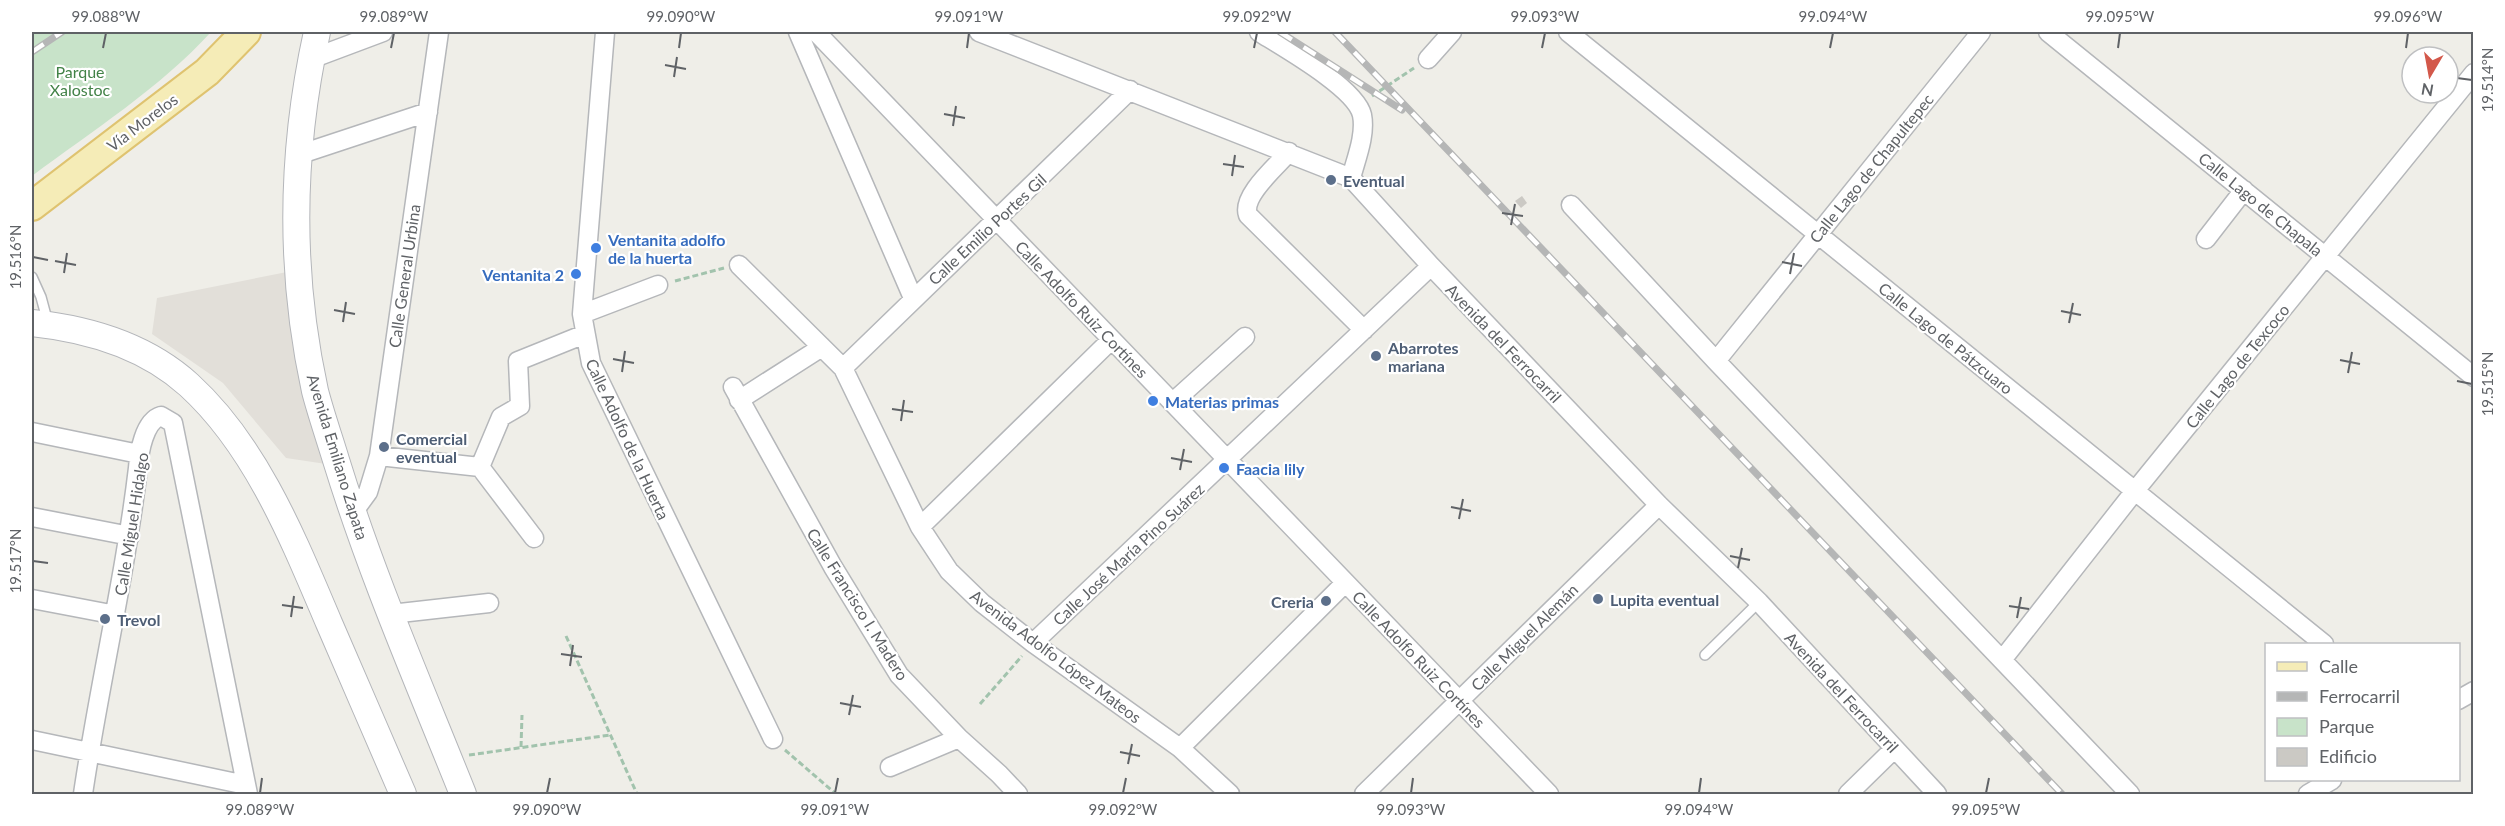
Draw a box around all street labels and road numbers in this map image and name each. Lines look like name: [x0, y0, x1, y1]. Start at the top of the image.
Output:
street label: Vía Morelos: [103, 89, 181, 155]
street label: Calle Lago de Chapultepec: [1805, 89, 1937, 246]
street label: Calle Lago de Chapala: [2195, 148, 2327, 260]
street label: Calle Emilio Portes Gil: [924, 170, 1050, 288]
street label: Calle General Urbina: [385, 203, 423, 349]
street label: Calle Adolfo Ruiz Cortínes: [1012, 237, 1152, 381]
street label: Calle Lago de Pátzcuaro: [1875, 278, 2017, 398]
street label: Avenida del Ferrocarril: [1442, 280, 1566, 406]
street label: Calle Lago de Texcoco: [2181, 300, 2293, 432]
street label: Calle Adolfo de la Huerta: [582, 355, 674, 523]
street label: Avenida Emiliano Zapata: [304, 372, 372, 542]
street label: Calle Miguel Hidalgo: [110, 451, 152, 597]
street label: Calle José María Pino Suárez: [1049, 479, 1207, 629]
street label: Calle Francisco I. Madero: [803, 524, 913, 684]
street label: Calle Miguel Alemán: [1467, 580, 1581, 694]
street label: Avenida Adolfo López Mateos: [967, 586, 1145, 726]
street label: Calle Adolfo Ruiz Cortínes: [1349, 587, 1489, 731]
street label: Avenida del Ferrocarril: [1781, 628, 1903, 756]

